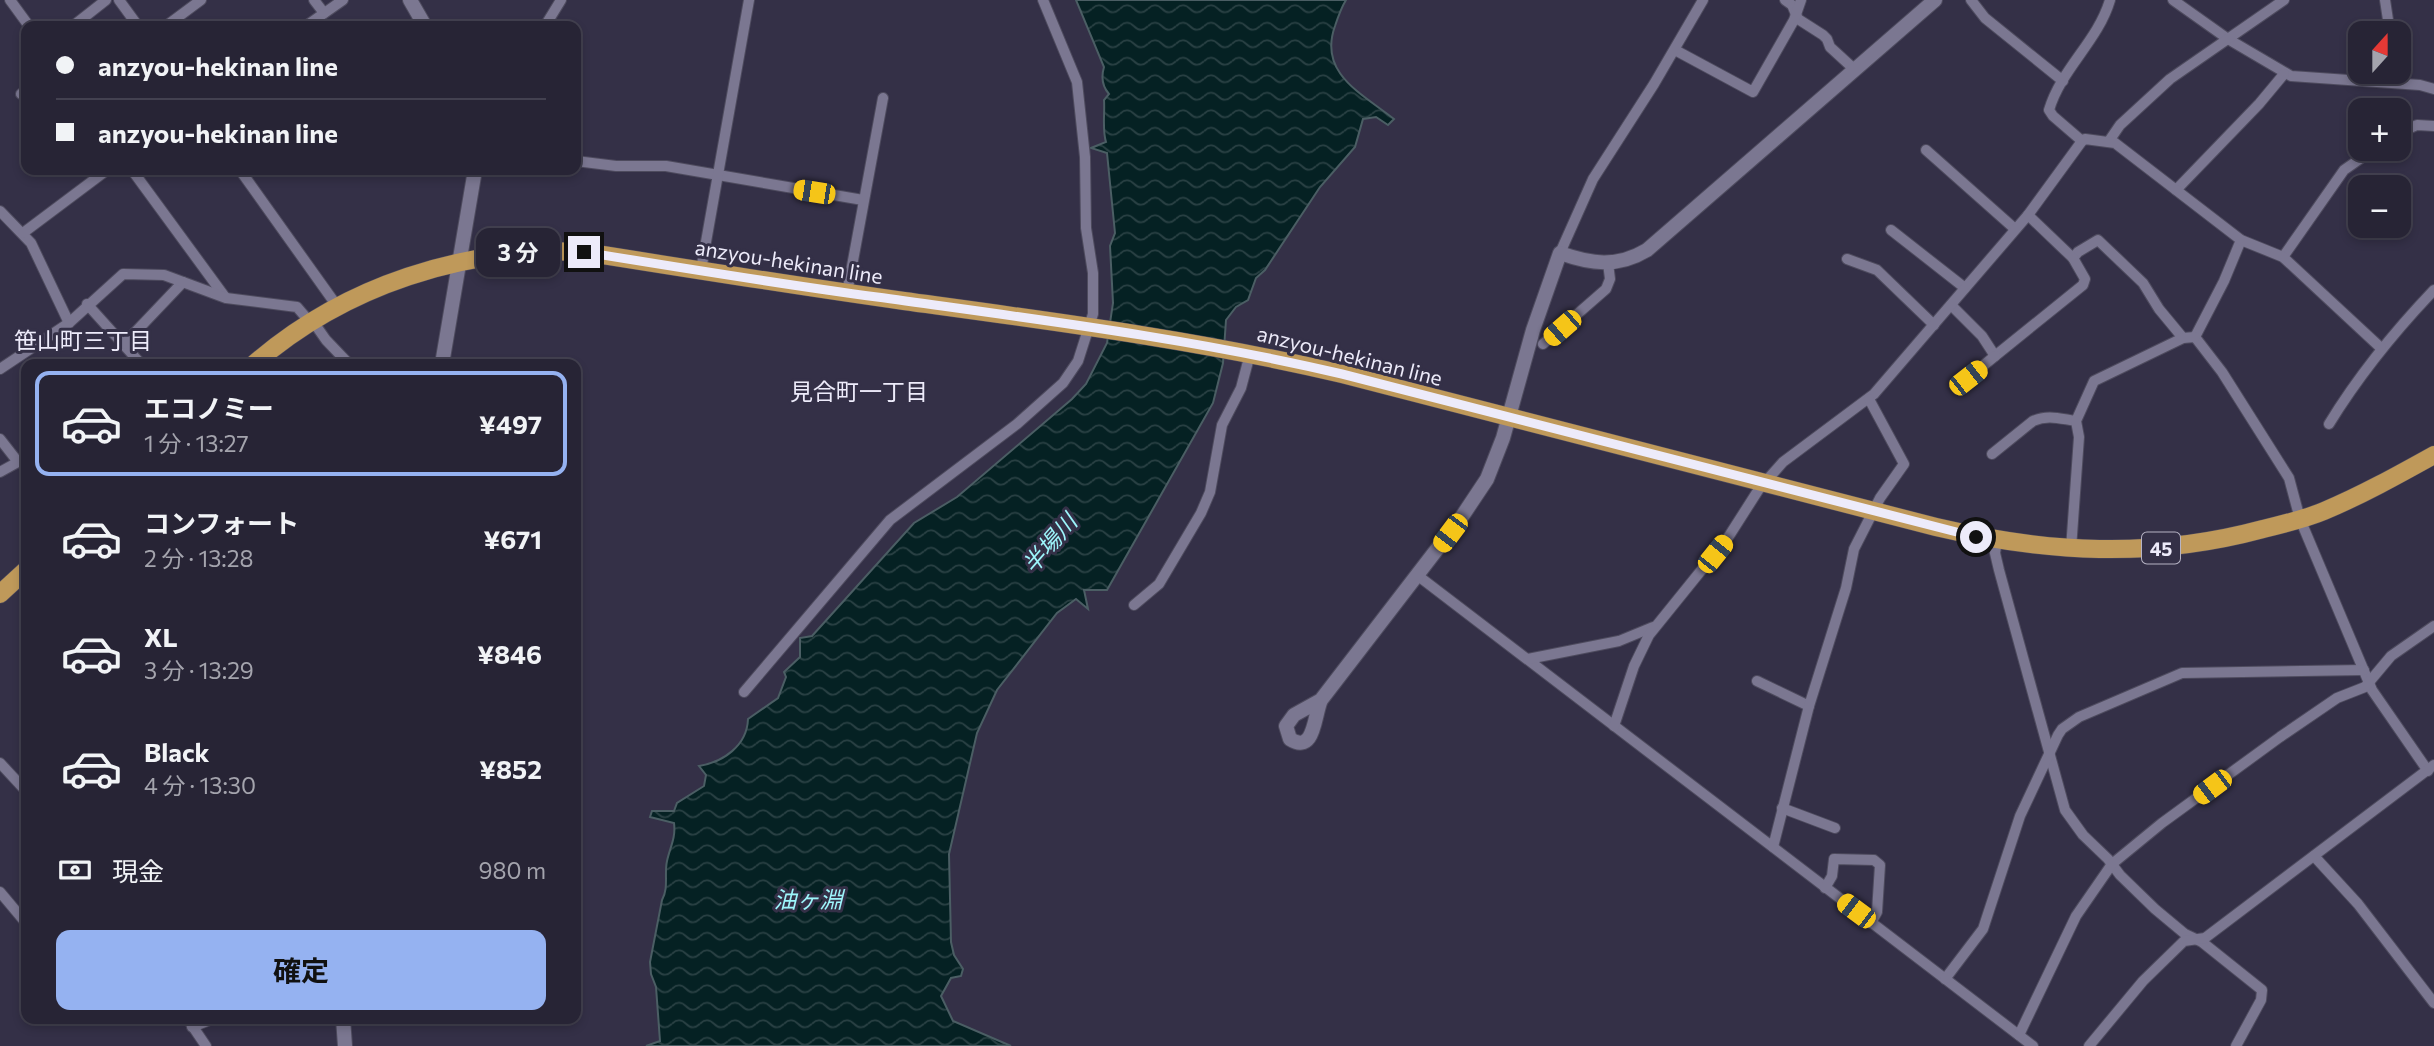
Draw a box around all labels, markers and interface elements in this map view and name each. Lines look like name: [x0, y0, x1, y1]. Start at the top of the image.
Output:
north arrow: [2348, 21, 2412, 84]
map controls: [2348, 21, 2411, 238]
text: anzyou-hekinan line: [98, 50, 338, 81]
button: +: [2348, 98, 2411, 161]
text: anzyou-hekinan line: [98, 117, 338, 148]
button: −: [2348, 175, 2411, 238]
car: [792, 178, 837, 206]
callout: 3 分: [476, 228, 560, 276]
street label: anzyou-hekinan line: [693, 234, 885, 288]
route end: [568, 236, 600, 268]
text: 3 分: [498, 238, 538, 266]
car: [1540, 306, 1585, 350]
street label: anzyou-hekinan line: [1255, 320, 1445, 390]
district label: 笹山町三丁目: [14, 326, 152, 354]
car: [1945, 357, 1992, 399]
district label: 見合町一丁目: [790, 377, 928, 405]
icon: car: [60, 392, 123, 455]
text: エコノミー: [144, 392, 274, 423]
text: ¥497: [479, 408, 542, 439]
text: 1 分 · 13:27: [144, 429, 249, 457]
water label: 半場川: [1016, 506, 1084, 578]
icon: car: [60, 507, 123, 570]
text: コンフォート: [144, 507, 299, 538]
car: [1429, 510, 1472, 556]
route start: [1960, 521, 1992, 553]
text: ¥671: [484, 523, 542, 554]
car: [1694, 531, 1737, 577]
road number: 45: [2142, 533, 2180, 564]
text: 2 分 · 13:28: [144, 544, 253, 572]
text: XL: [144, 621, 178, 652]
icon: car: [60, 622, 123, 685]
text: ¥846: [477, 638, 542, 669]
text: 3 分 · 13:29: [144, 656, 254, 684]
text: Black: [144, 736, 210, 767]
icon: car: [60, 737, 123, 800]
text: ¥852: [479, 753, 542, 784]
car: [2189, 766, 2236, 808]
text: 4 分 · 13:30: [144, 771, 256, 799]
icon: cash: [56, 851, 94, 889]
text: 現金: [112, 855, 164, 886]
text: 980 m: [479, 856, 546, 884]
water label: 油ヶ淵: [774, 885, 846, 913]
car: [1833, 890, 1880, 932]
button: 確定: [56, 930, 546, 1010]

